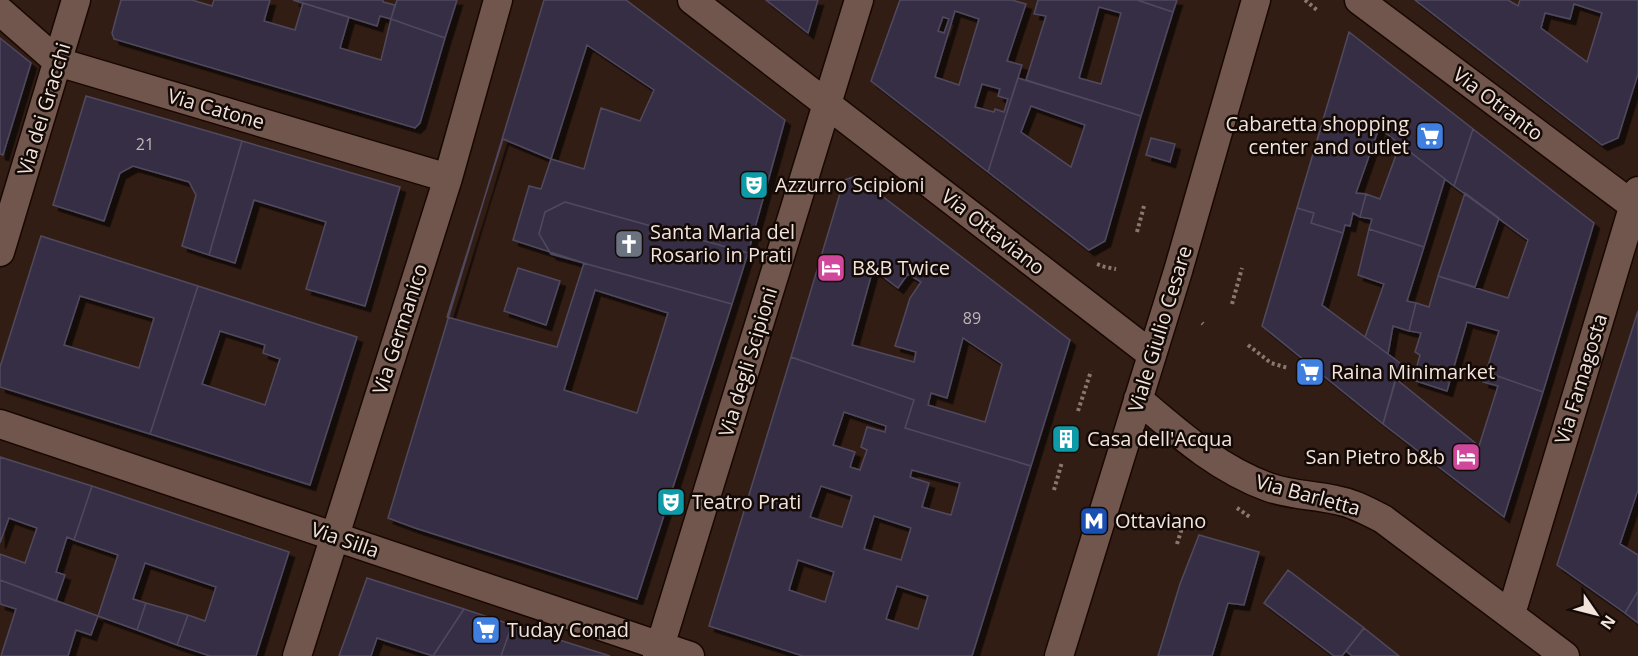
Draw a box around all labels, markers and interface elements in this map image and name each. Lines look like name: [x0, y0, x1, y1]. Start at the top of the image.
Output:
street label: Via dei Gracchi: [11, 39, 77, 178]
street label: Via Otranto: [1448, 61, 1549, 146]
street label: Via Catone: [165, 82, 268, 135]
place label: Cabaretta shopping center and outlet: [1225, 110, 1409, 160]
supermarket icon: Cabaretta shopping center and outlet: [1414, 120, 1446, 152]
house number: 21: [136, 133, 154, 155]
theatre icon: Azzurro Scipioni: [738, 169, 770, 201]
place label: Azzurro Scipioni: [775, 171, 924, 198]
street label: Via Ottaviano: [936, 183, 1051, 281]
place label: Santa Maria del Rosario in Prati: [650, 218, 795, 268]
church icon: Santa Maria del Rosario in Prati: [613, 228, 645, 260]
street label: Viale Giulio Cesare: [1121, 242, 1198, 415]
hotel icon: B&B Twice: [815, 252, 847, 284]
place label: B&B Twice: [852, 254, 950, 281]
street label: Via Germanico: [366, 260, 433, 398]
street label: Via degli Scipioni: [712, 284, 783, 440]
house number: 89: [963, 307, 981, 329]
street label: Via Famagosta: [1548, 310, 1613, 447]
supermarket icon: Raina Minimarket: [1294, 356, 1326, 388]
place label: Raina Minimarket: [1331, 358, 1495, 385]
building icon: Casa dell'Acqua: [1050, 423, 1082, 455]
place label: Casa dell'Acqua: [1087, 425, 1232, 452]
hotel icon: San Pietro b&b: [1450, 441, 1482, 473]
place label: San Pietro b&b: [1306, 443, 1445, 470]
street label: Via Barletta: [1253, 468, 1363, 521]
theatre icon: Teatro Prati: [655, 486, 687, 518]
place label: Teatro Prati: [692, 488, 801, 515]
metro station icon: Ottaviano: [1078, 505, 1110, 537]
place label: Ottaviano: [1115, 507, 1206, 534]
street label: Via Silla: [307, 515, 383, 564]
north arrow: [1566, 584, 1626, 644]
text: N: [1596, 611, 1621, 634]
supermarket icon: Tuday Conad: [470, 614, 502, 646]
place label: Tuday Conad: [507, 616, 629, 643]

